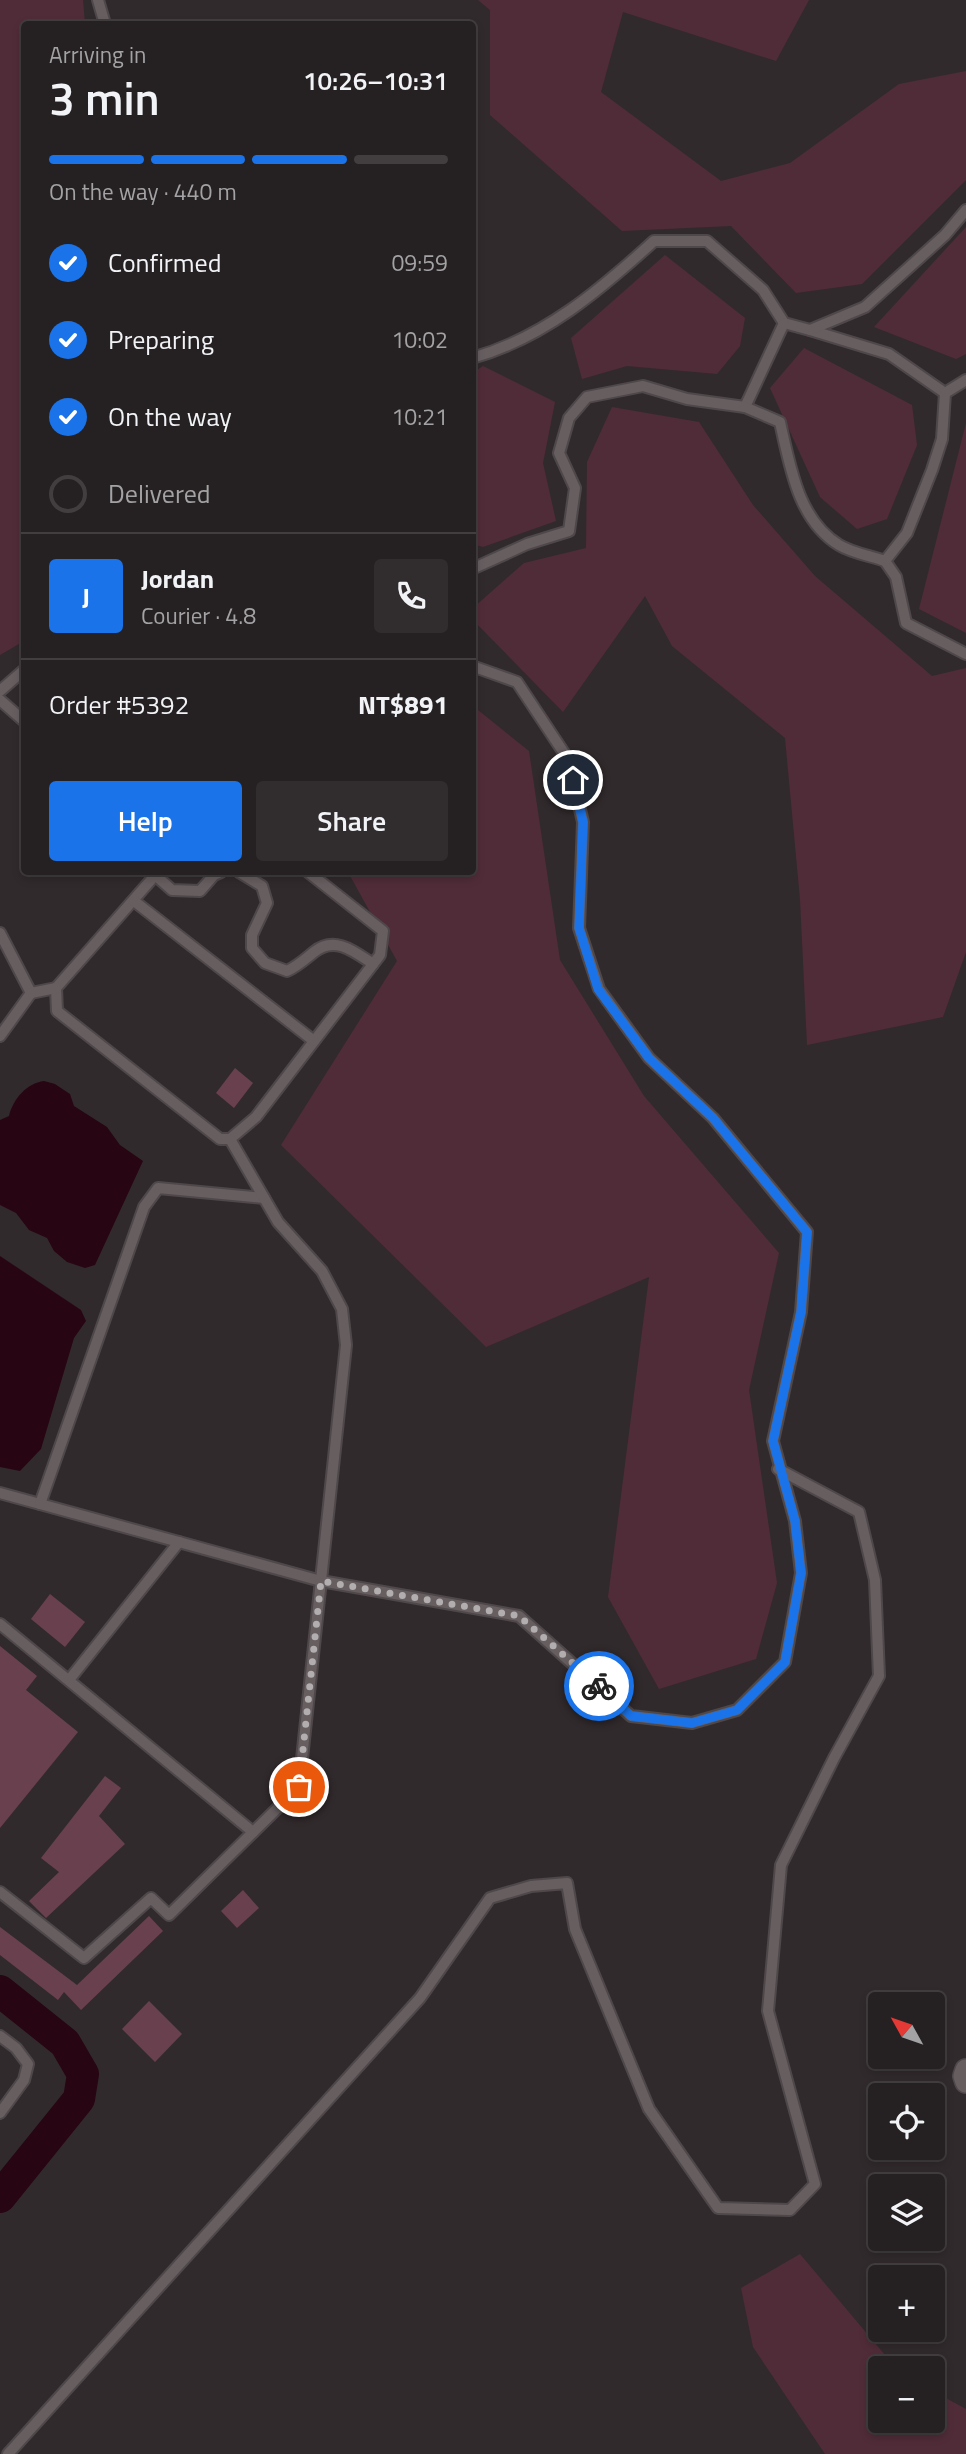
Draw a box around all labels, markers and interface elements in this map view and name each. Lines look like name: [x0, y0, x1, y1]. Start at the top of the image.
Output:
text: Arriving in: [49, 37, 146, 72]
text: 10:26–10:31: [303, 61, 448, 100]
text: 3 min: [49, 63, 160, 133]
text: On the way · 440 m: [49, 174, 237, 209]
text: Confirmed: [108, 243, 222, 282]
icon: check: [49, 244, 87, 282]
text: 09:59: [391, 245, 448, 280]
text: Preparing: [108, 320, 214, 359]
icon: check: [49, 321, 87, 359]
text: 10:02: [391, 322, 448, 357]
text: On the way: [108, 397, 232, 436]
icon: check: [49, 398, 87, 436]
text: 10:21: [391, 399, 448, 434]
text: Delivered: [108, 474, 211, 513]
text: Jordan: [141, 559, 214, 598]
button: phone: [374, 559, 448, 633]
text: J: [82, 577, 90, 616]
text: Courier · 4.8: [141, 598, 256, 633]
text: Order #5392: [49, 685, 189, 724]
text: NT$891: [358, 685, 448, 724]
pin: [543, 750, 603, 810]
icon: home: [554, 761, 592, 799]
button: Help: [49, 781, 242, 861]
button: Share: [256, 781, 448, 861]
courier: [564, 1651, 634, 1721]
icon: bike: [580, 1667, 618, 1705]
pin: [269, 1757, 329, 1817]
icon: bag: [280, 1768, 318, 1806]
north arrow: [868, 1992, 945, 2068]
map controls: [868, 1992, 945, 2433]
button: locate: [868, 2083, 945, 2160]
button: layers: [868, 2174, 945, 2251]
button: +: [868, 2265, 945, 2342]
button: −: [868, 2356, 945, 2433]

